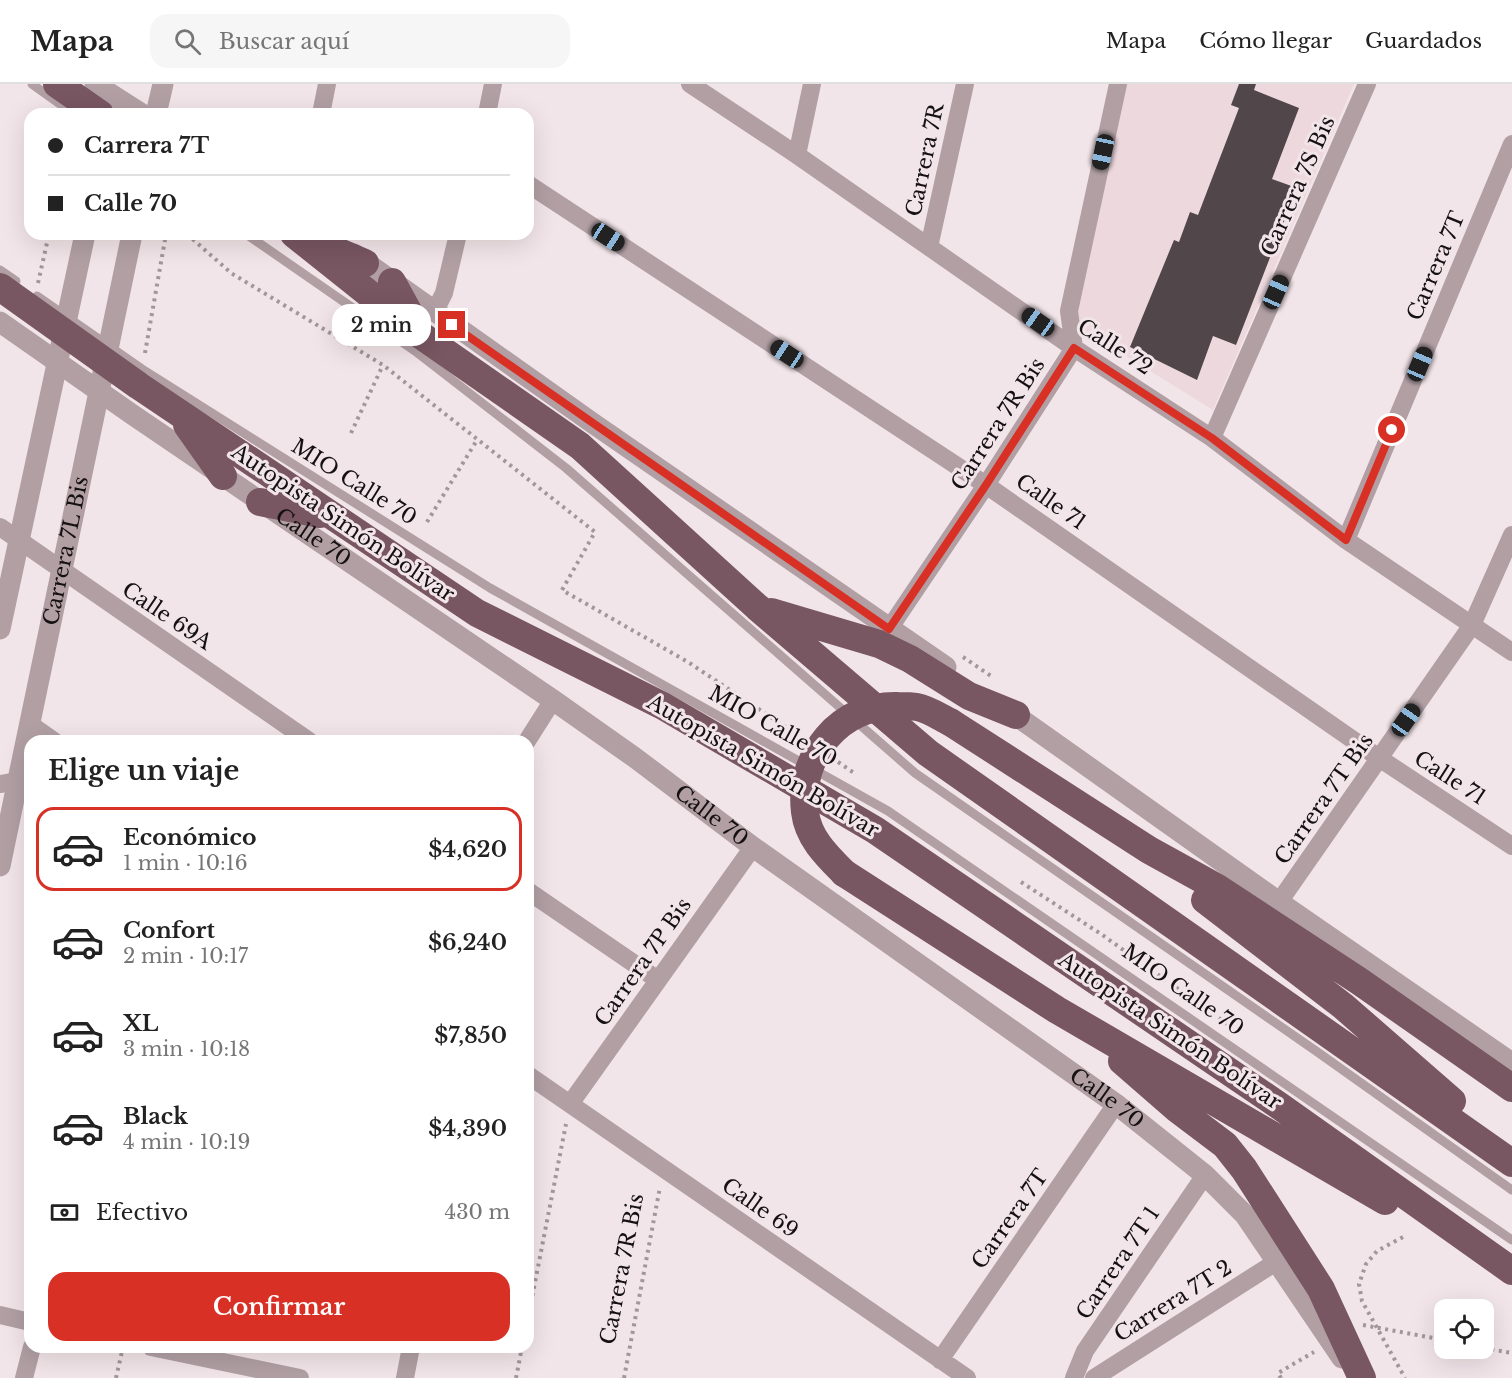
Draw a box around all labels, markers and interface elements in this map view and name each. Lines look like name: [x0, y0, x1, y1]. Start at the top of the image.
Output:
search box: [150, 14, 570, 68]
text: Mapa: [30, 24, 114, 59]
icon: search: [171, 25, 204, 58]
text: Buscar aquí: [219, 28, 349, 55]
text: Mapa: [1106, 28, 1166, 54]
text: Cómo llegar: [1199, 28, 1332, 54]
text: Guardados: [1365, 28, 1482, 54]
street label: Carrera 7R: [900, 100, 950, 219]
street label: Carrera 7S Bis: [1255, 112, 1341, 260]
text: Carrera 7T: [84, 132, 209, 159]
car: [1090, 133, 1116, 171]
text: Calle 70: [84, 190, 177, 217]
street label: Carrera 7T: [1401, 208, 1471, 324]
car: [588, 220, 628, 254]
car: [1260, 272, 1292, 312]
callout: 2 min: [332, 304, 431, 346]
car: [1018, 304, 1058, 340]
route end: [438, 311, 465, 338]
text: 2 min: [351, 313, 412, 337]
street label: Calle 72: [1073, 313, 1157, 381]
car: [767, 337, 807, 371]
car: [1405, 344, 1435, 384]
street label: Carrera 7R Bis: [945, 353, 1051, 495]
route start: [1378, 416, 1405, 443]
street label: MIO Calle 70: [287, 433, 421, 531]
street label: Autopista Simón Bolívar: [226, 438, 459, 607]
street label: Calle 71: [1011, 468, 1091, 536]
street label: Carrera 7L Bis: [38, 474, 94, 628]
street label: Calle 70: [270, 502, 356, 572]
street label: Calle 69A: [117, 576, 218, 656]
street label: MIO Calle 70: [704, 680, 842, 772]
street label: Autopista Simón Bolívar: [642, 688, 884, 843]
car: [1388, 700, 1424, 740]
street label: Carrera 7T Bis: [1269, 729, 1379, 869]
street label: Calle 71: [1409, 745, 1491, 811]
text: Elige un viaje: [48, 754, 239, 787]
street label: Calle 70: [669, 779, 753, 852]
icon: car: [51, 822, 105, 876]
text: Económico: [123, 824, 256, 851]
text: $4,620: [428, 836, 507, 863]
text: 1 min · 10:16: [123, 851, 248, 875]
street label: Carrera 7P Bis: [589, 893, 697, 1031]
icon: car: [51, 915, 105, 969]
text: Confort: [123, 917, 215, 944]
text: $6,240: [428, 929, 507, 956]
street label: MIO Calle 70: [1117, 938, 1249, 1042]
text: 2 min · 10:17: [123, 944, 248, 968]
street label: Autopista Simón Bolívar: [1053, 946, 1286, 1115]
icon: car: [51, 1008, 105, 1062]
text: XL: [123, 1010, 158, 1037]
text: $7,850: [434, 1022, 507, 1049]
text: 3 min · 10:18: [123, 1037, 250, 1061]
street label: Calle 70: [1065, 1062, 1149, 1134]
icon: car: [51, 1101, 105, 1155]
text: Black: [123, 1103, 188, 1130]
text: $4,390: [428, 1115, 507, 1142]
text: 4 min · 10:19: [123, 1130, 250, 1154]
street label: Carrera 7T: [966, 1164, 1054, 1274]
street label: Calle 69: [717, 1172, 803, 1244]
street label: Carrera 7R Bis: [595, 1191, 649, 1347]
icon: cash: [48, 1196, 81, 1229]
text: Efectivo: [96, 1199, 188, 1226]
text: 430 m: [445, 1200, 510, 1224]
street label: Carrera 7T 1: [1071, 1202, 1165, 1324]
street label: Carrera 7T 2: [1109, 1254, 1237, 1348]
button: Confirmar: [48, 1272, 510, 1341]
map controls: [1434, 1299, 1494, 1359]
button: locate: [1434, 1299, 1494, 1359]

